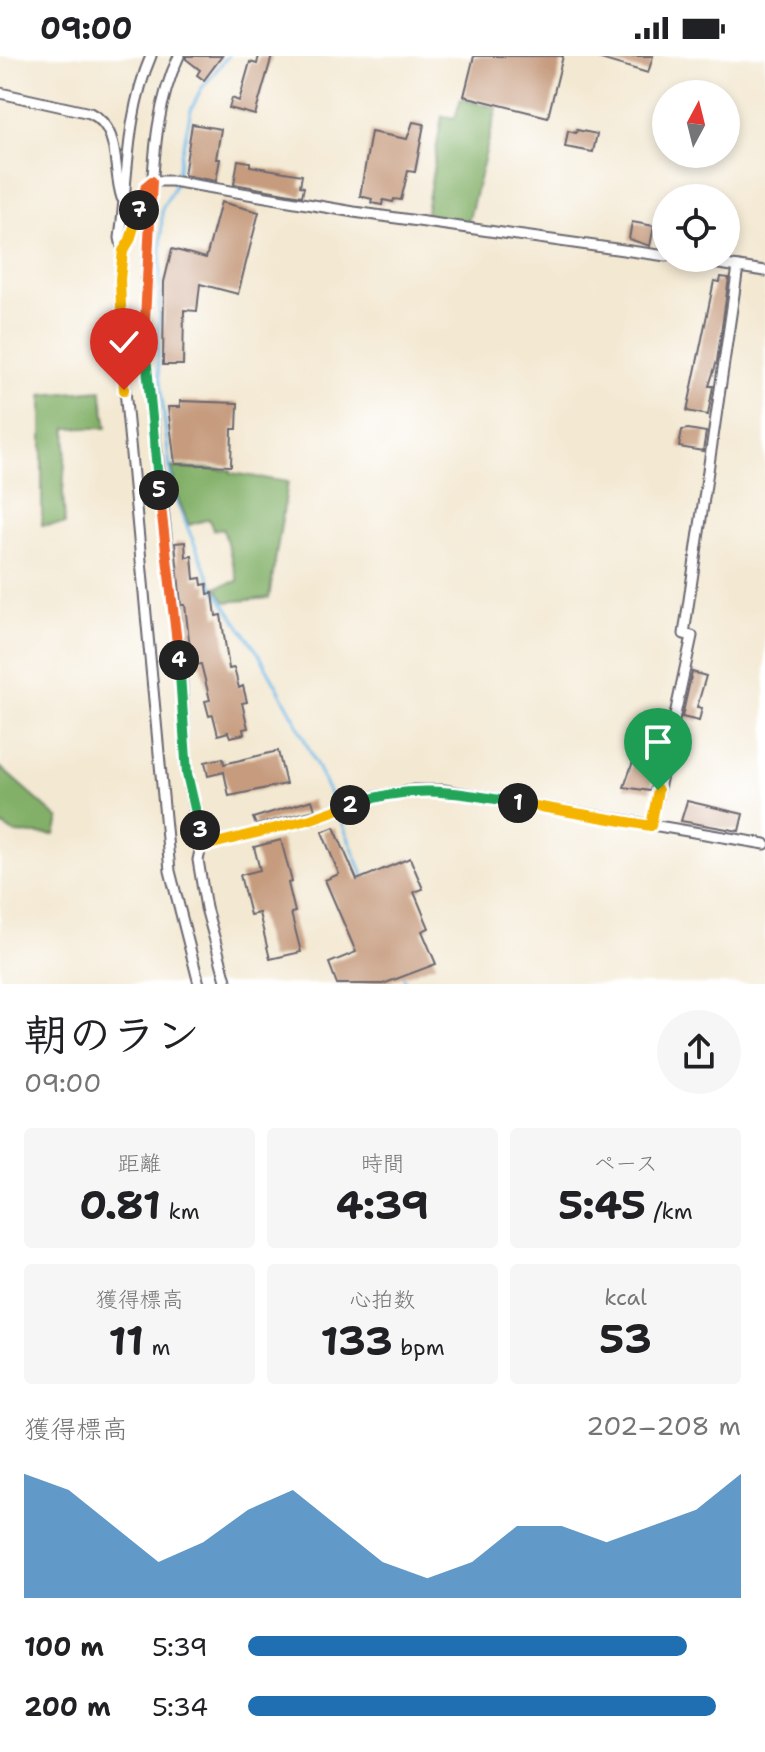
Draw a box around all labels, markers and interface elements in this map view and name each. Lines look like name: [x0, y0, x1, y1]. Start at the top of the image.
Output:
text: 09:00: [40, 8, 132, 49]
north arrow: [652, 80, 740, 168]
map controls: [652, 80, 740, 272]
button: locate: [652, 184, 740, 272]
pin: 7: [119, 190, 159, 230]
text: 7: [131, 195, 147, 224]
pin: [90, 308, 158, 390]
icon: check: [102, 320, 146, 364]
pin: 5: [139, 470, 179, 510]
text: 5: [152, 475, 166, 504]
pin: 4: [159, 640, 199, 680]
text: 4: [171, 645, 187, 674]
pin: [624, 708, 692, 790]
icon: arrive: [636, 720, 680, 764]
pin: 1: [498, 783, 538, 823]
pin: 2: [330, 785, 370, 825]
text: 1: [513, 788, 523, 817]
text: 2: [342, 790, 358, 819]
pin: 3: [180, 810, 220, 850]
text: 3: [192, 815, 208, 844]
text: 朝のラン: [24, 1005, 200, 1064]
button: share: [657, 1010, 741, 1094]
text: 09:00: [24, 1065, 102, 1100]
text: 距離: [117, 1149, 162, 1178]
text: 時間: [360, 1149, 405, 1178]
text: ペース: [593, 1149, 658, 1178]
text: 0.81: [79, 1178, 161, 1232]
text: 4:39: [336, 1178, 429, 1232]
text: 5:45: [558, 1178, 646, 1232]
text: km: [161, 1197, 200, 1226]
text: /km: [646, 1197, 693, 1226]
text: kcal: [604, 1283, 647, 1312]
text: 獲得標高: [95, 1285, 184, 1314]
text: 心拍数: [349, 1285, 416, 1314]
text: 53: [599, 1312, 652, 1366]
text: 11: [109, 1314, 144, 1368]
text: 133: [320, 1314, 393, 1368]
text: m: [144, 1333, 170, 1362]
text: bpm: [393, 1333, 445, 1362]
text: 202–208 m: [586, 1408, 741, 1443]
text: 獲得標高: [24, 1411, 128, 1446]
text: 100 m: [24, 1629, 104, 1664]
text: 5:39: [152, 1629, 208, 1664]
text: 200 m: [24, 1689, 111, 1724]
text: 5:34: [152, 1689, 208, 1724]

